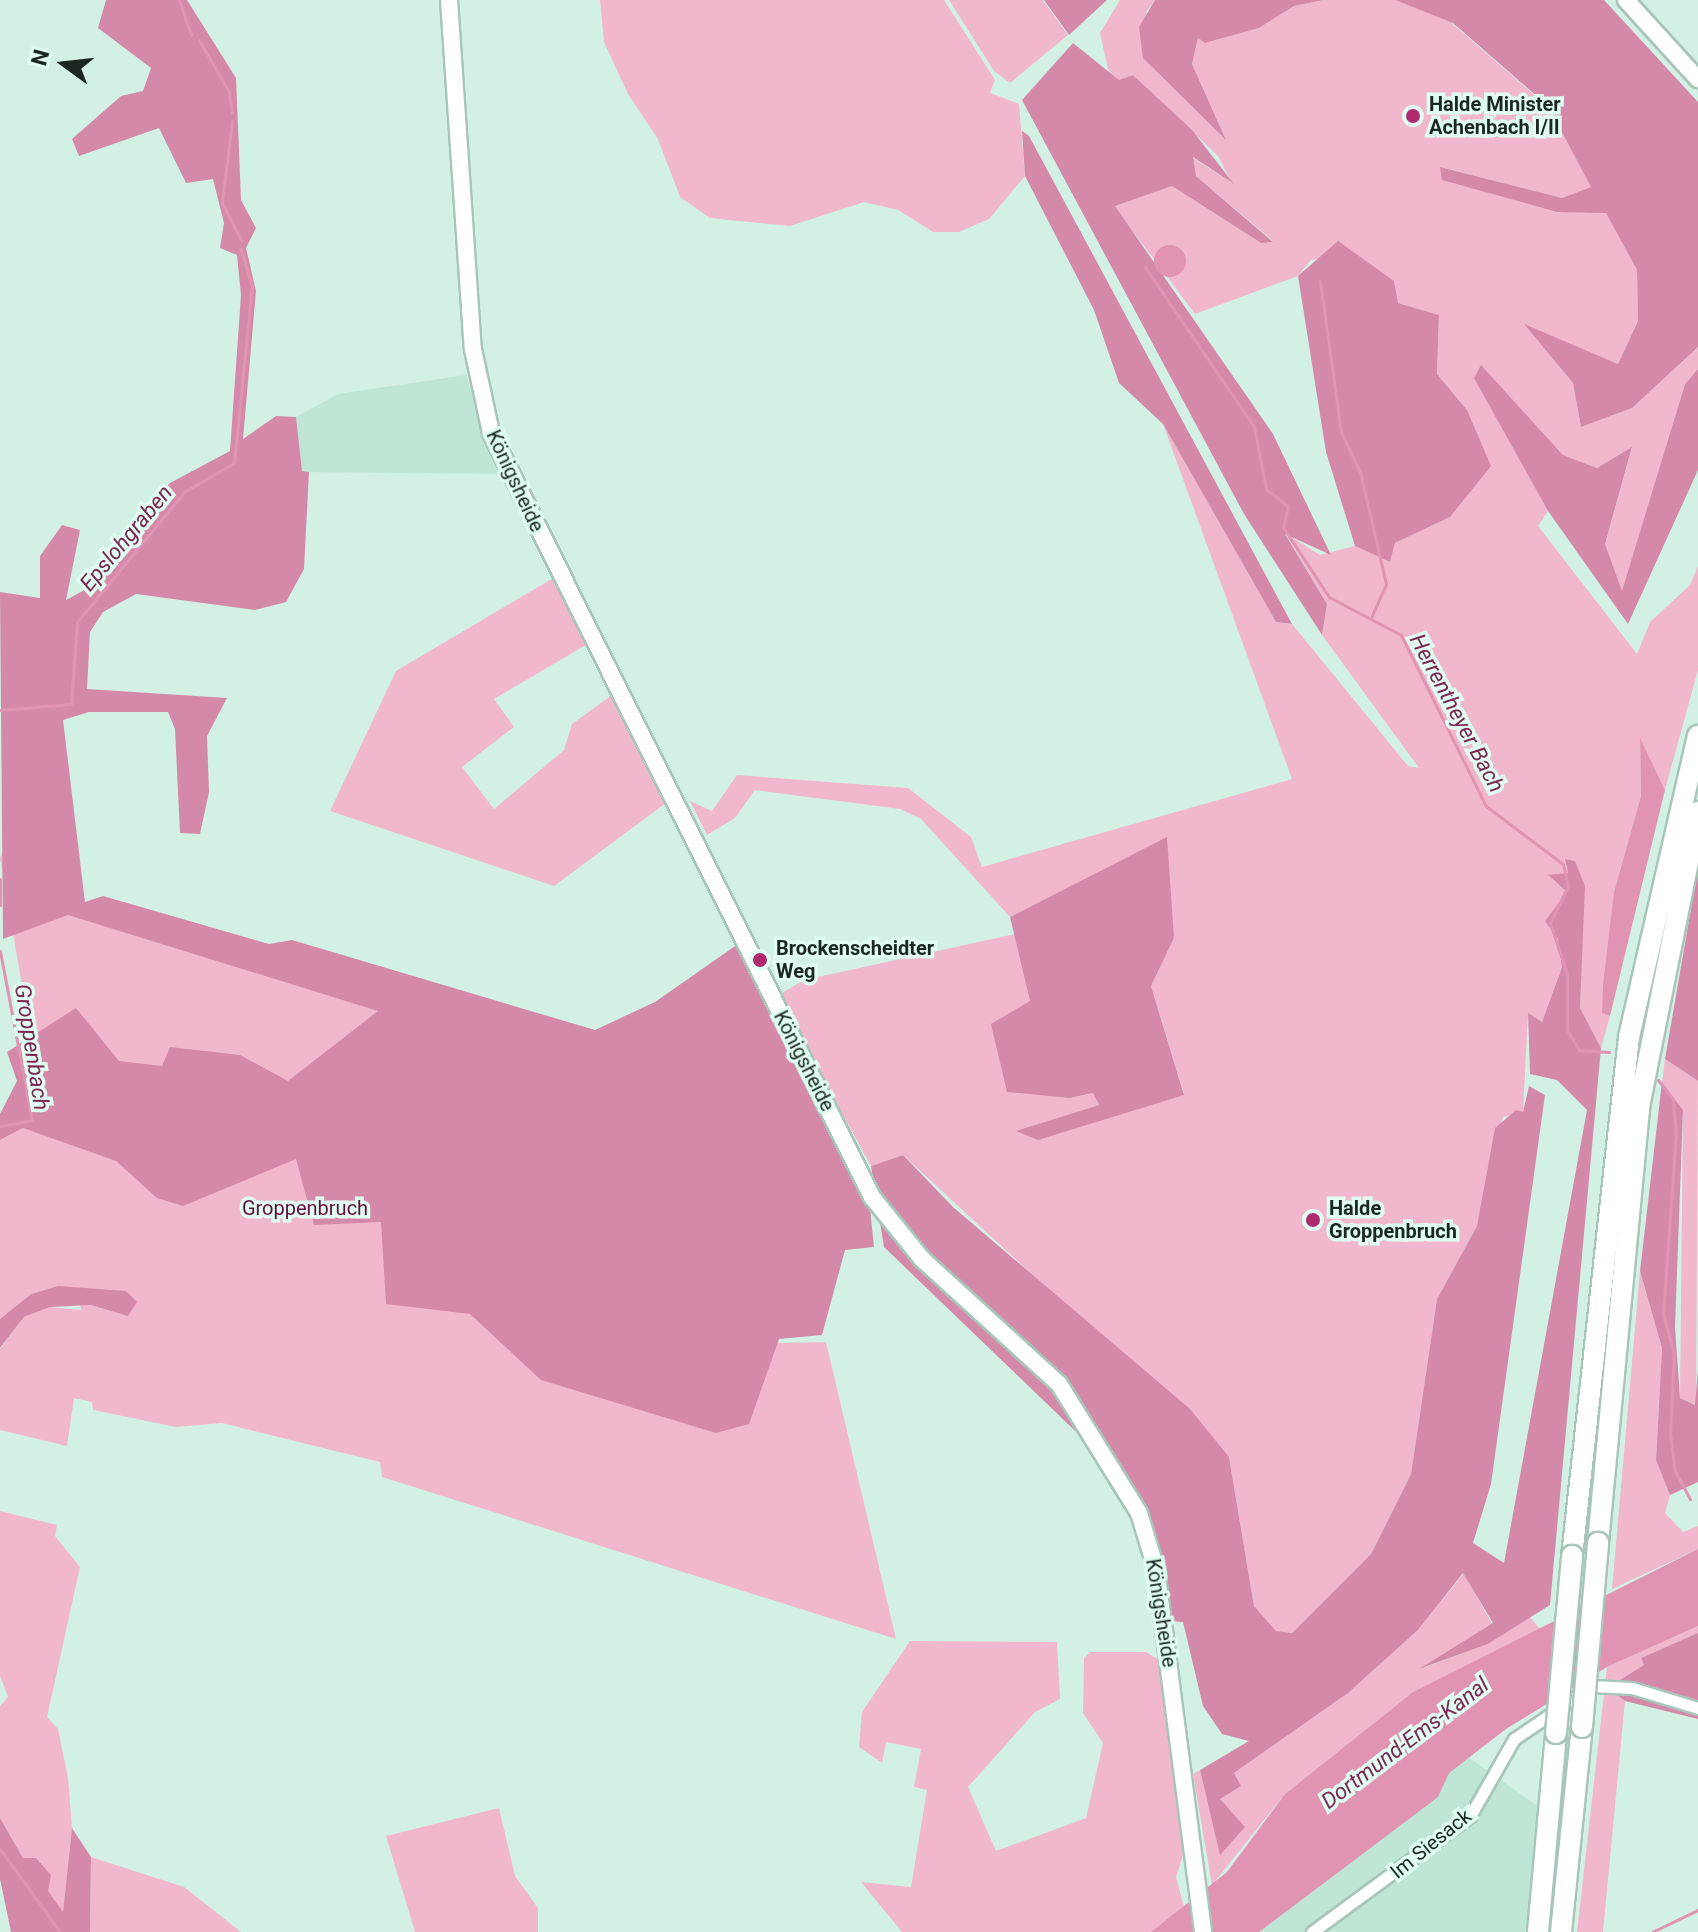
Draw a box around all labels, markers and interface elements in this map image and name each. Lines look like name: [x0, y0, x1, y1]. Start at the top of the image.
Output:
north arrow: [24, 24, 104, 104]
text: N: [26, 47, 54, 68]
place label: Halde Minister Achenbach I/II: [1429, 92, 1561, 139]
marker: Halde Minister Achenbach I/II: [1404, 107, 1422, 125]
street label: Königsheide: [481, 426, 549, 536]
water label: Epslohgraben: [74, 480, 178, 596]
water label: Herrentheyer Bach: [1404, 629, 1510, 797]
place label: Brockenscheidter Weg: [776, 936, 934, 983]
marker: Brockenscheidter Weg: [751, 951, 769, 969]
water label: Groppenbach: [9, 982, 55, 1112]
street label: Königsheide: [768, 1007, 840, 1115]
park label: Groppenbruch: [242, 1196, 368, 1220]
place label: Halde Groppenbruch: [1329, 1196, 1457, 1243]
marker: Halde Groppenbruch: [1304, 1211, 1322, 1229]
street label: Königsheide: [1141, 1557, 1181, 1669]
water label: Dortmund-Ems-Kanal: [1316, 1672, 1494, 1814]
street label: Im Siesack: [1386, 1804, 1476, 1884]

